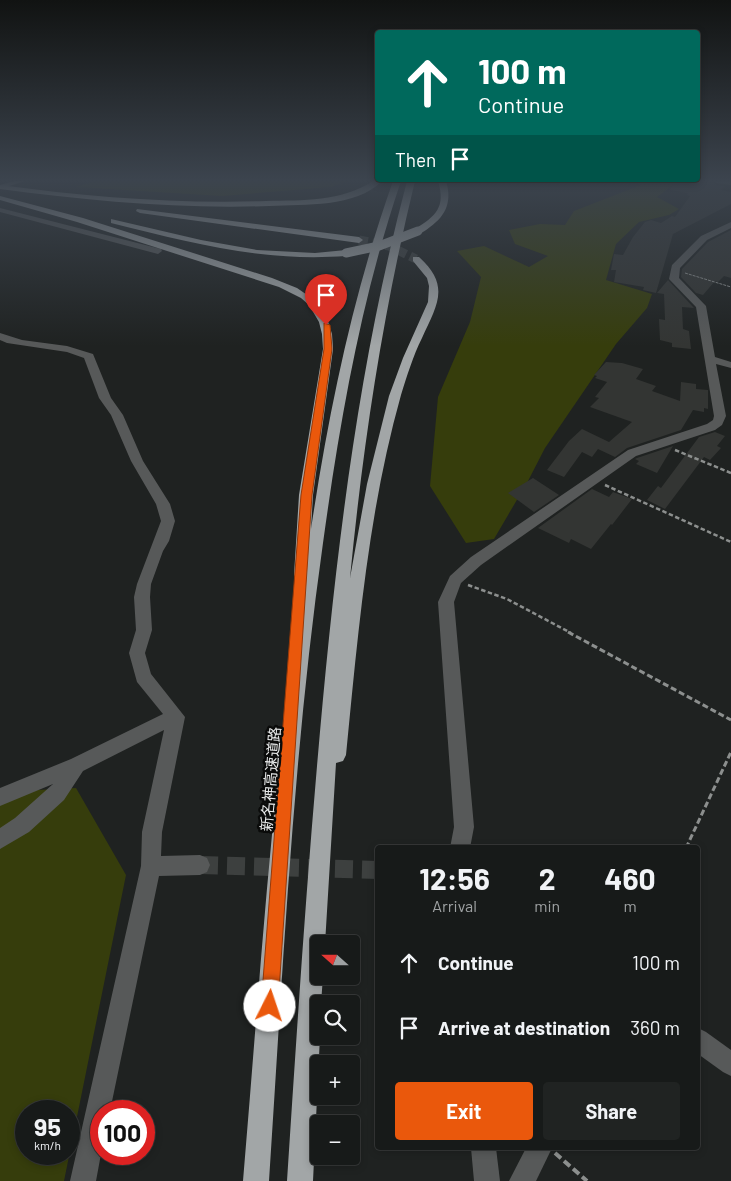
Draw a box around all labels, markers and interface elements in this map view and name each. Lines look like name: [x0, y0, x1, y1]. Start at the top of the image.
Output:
text: 100 m: [478, 49, 567, 91]
icon: ahead: [395, 50, 460, 115]
text: Continue: [478, 91, 564, 117]
icon: arrive: [446, 145, 474, 173]
text: Then: [395, 148, 436, 171]
pin: [305, 274, 347, 325]
icon: arrive: [312, 281, 340, 309]
street label: 新名神高速道路: [256, 726, 284, 832]
text: 12:56: [419, 860, 490, 896]
text: 2: [539, 860, 556, 896]
text: 460: [604, 860, 656, 896]
text: Arrival: [432, 896, 477, 915]
text: min: [534, 896, 560, 915]
text: m: [623, 896, 637, 915]
north arrow: [310, 935, 360, 985]
map controls: [310, 935, 360, 1165]
icon: ahead: [395, 949, 423, 977]
text: Continue: [438, 951, 514, 974]
text: 100 m: [632, 951, 680, 974]
position arrow: [243, 979, 295, 1031]
button: search: [310, 995, 360, 1045]
icon: arrive: [395, 1014, 423, 1042]
text: Arrive at destination: [438, 1016, 610, 1039]
text: 360 m: [630, 1016, 680, 1039]
button: +: [310, 1055, 360, 1105]
button: Exit: [395, 1082, 533, 1140]
button: Share: [543, 1082, 680, 1140]
speed limit sign: 100: [90, 1100, 155, 1165]
text: 95: [34, 1111, 61, 1141]
button: −: [310, 1115, 360, 1165]
text: km/h: [34, 1138, 61, 1152]

